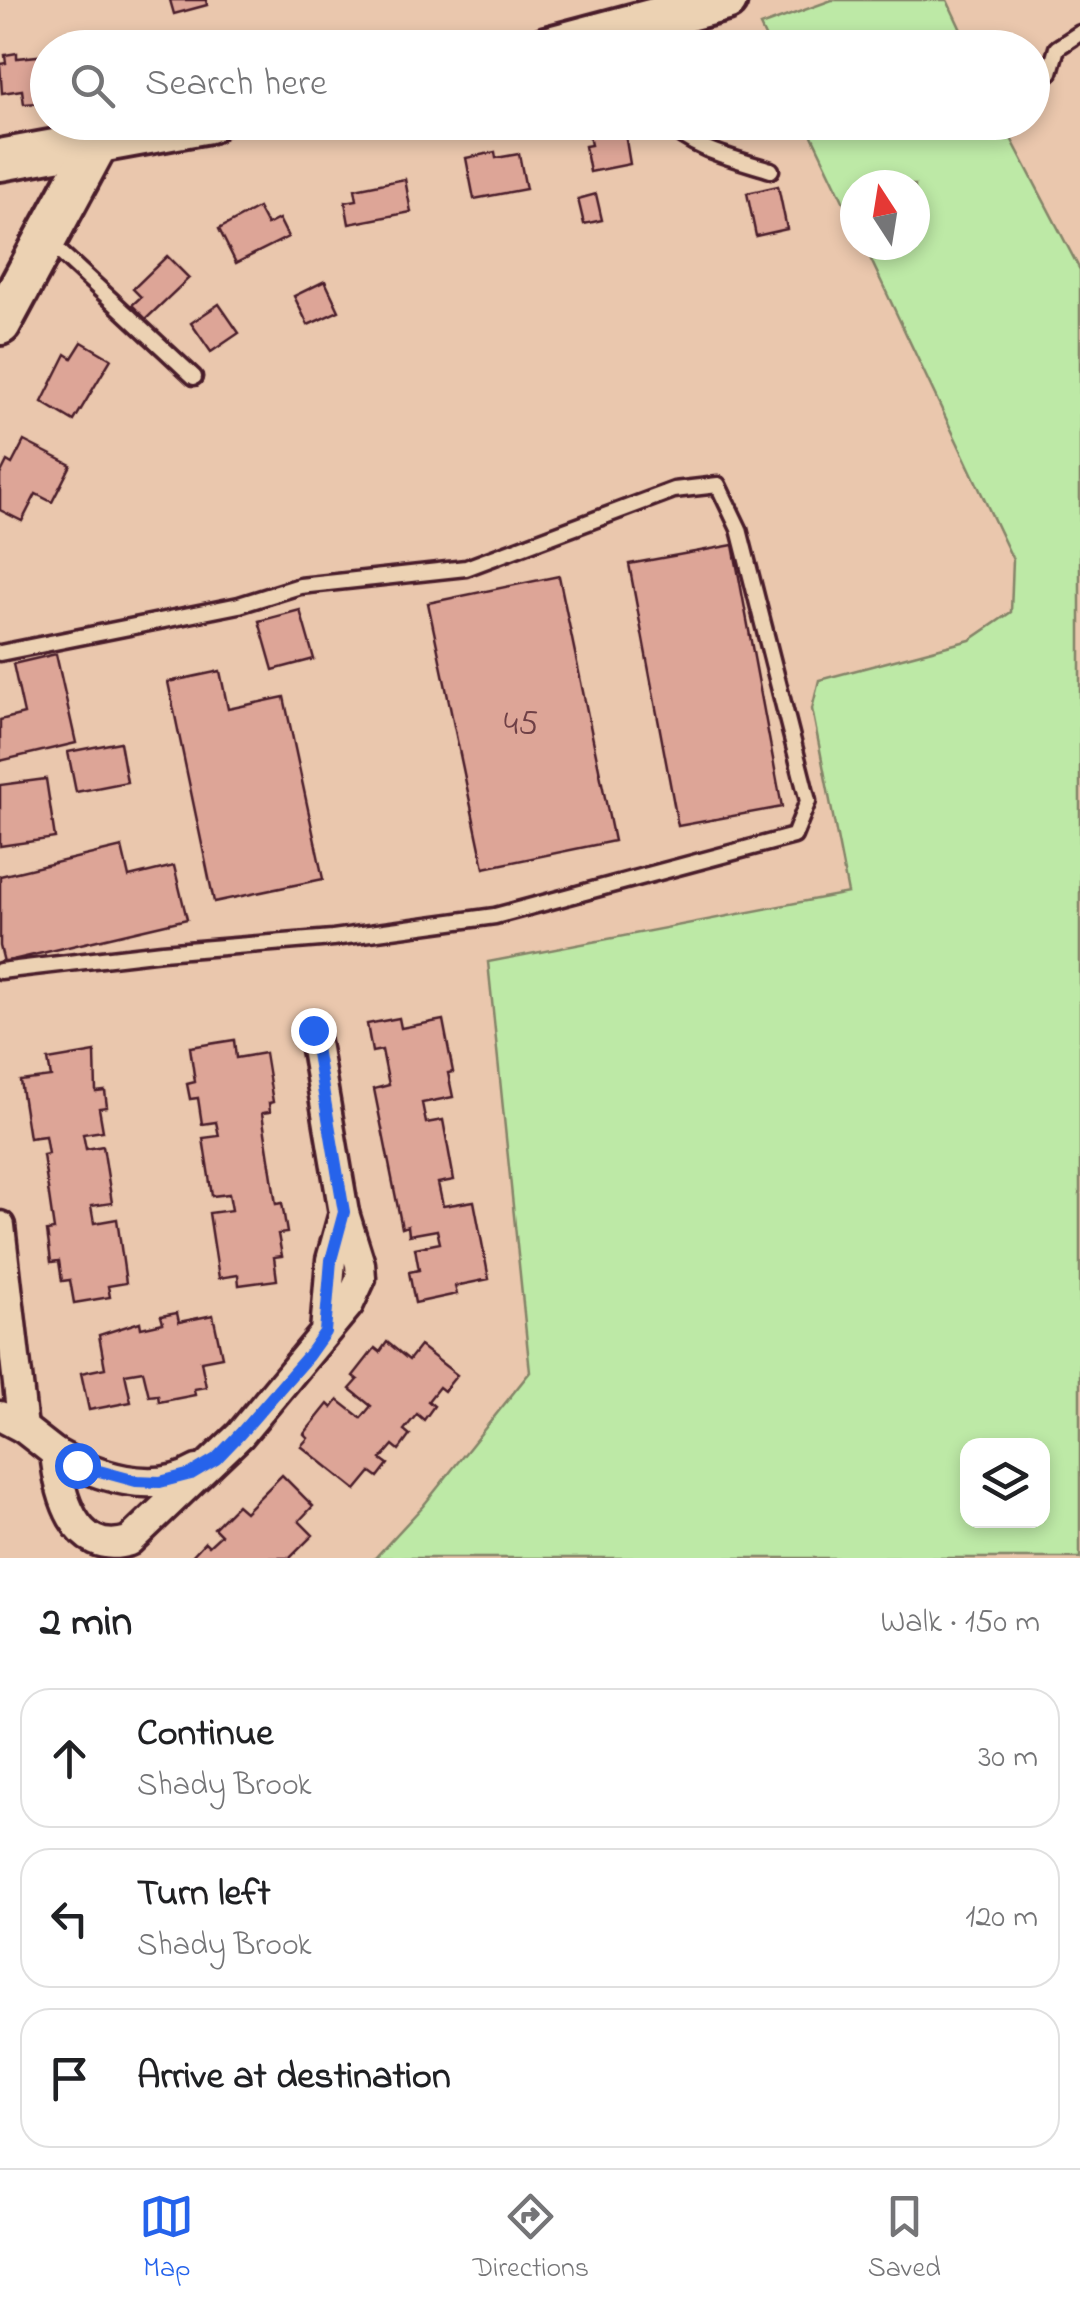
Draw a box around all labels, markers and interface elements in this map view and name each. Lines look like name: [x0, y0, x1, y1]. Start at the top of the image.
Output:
search box: [30, 30, 1050, 140]
text: Search here: [145, 57, 327, 113]
icon: search: [65, 58, 120, 113]
north arrow: [840, 170, 930, 260]
house number: 45: [504, 700, 538, 751]
route end: [291, 1008, 337, 1054]
map controls: [960, 1438, 1050, 1528]
button: layers: [960, 1438, 1050, 1528]
route start: [55, 1443, 101, 1489]
text: 2 min: [40, 1593, 132, 1654]
text: Walk · 150 m: [881, 1600, 1040, 1647]
text: Continue: [137, 1707, 273, 1763]
icon: ahead: [42, 1731, 97, 1786]
text: 30 m: [978, 1735, 1038, 1782]
text: Shady Brook: [137, 1763, 312, 1810]
text: Turn left: [137, 1867, 270, 1923]
icon: left: [42, 1891, 97, 1946]
text: 120 m: [965, 1895, 1038, 1942]
text: Shady Brook: [137, 1923, 312, 1970]
text: Arrive at destination: [137, 2050, 451, 2106]
icon: arrive: [42, 2051, 97, 2106]
tab: Map: [139, 2189, 194, 2290]
tab: Directions: [473, 2189, 589, 2290]
tab: Saved: [868, 2189, 941, 2290]

